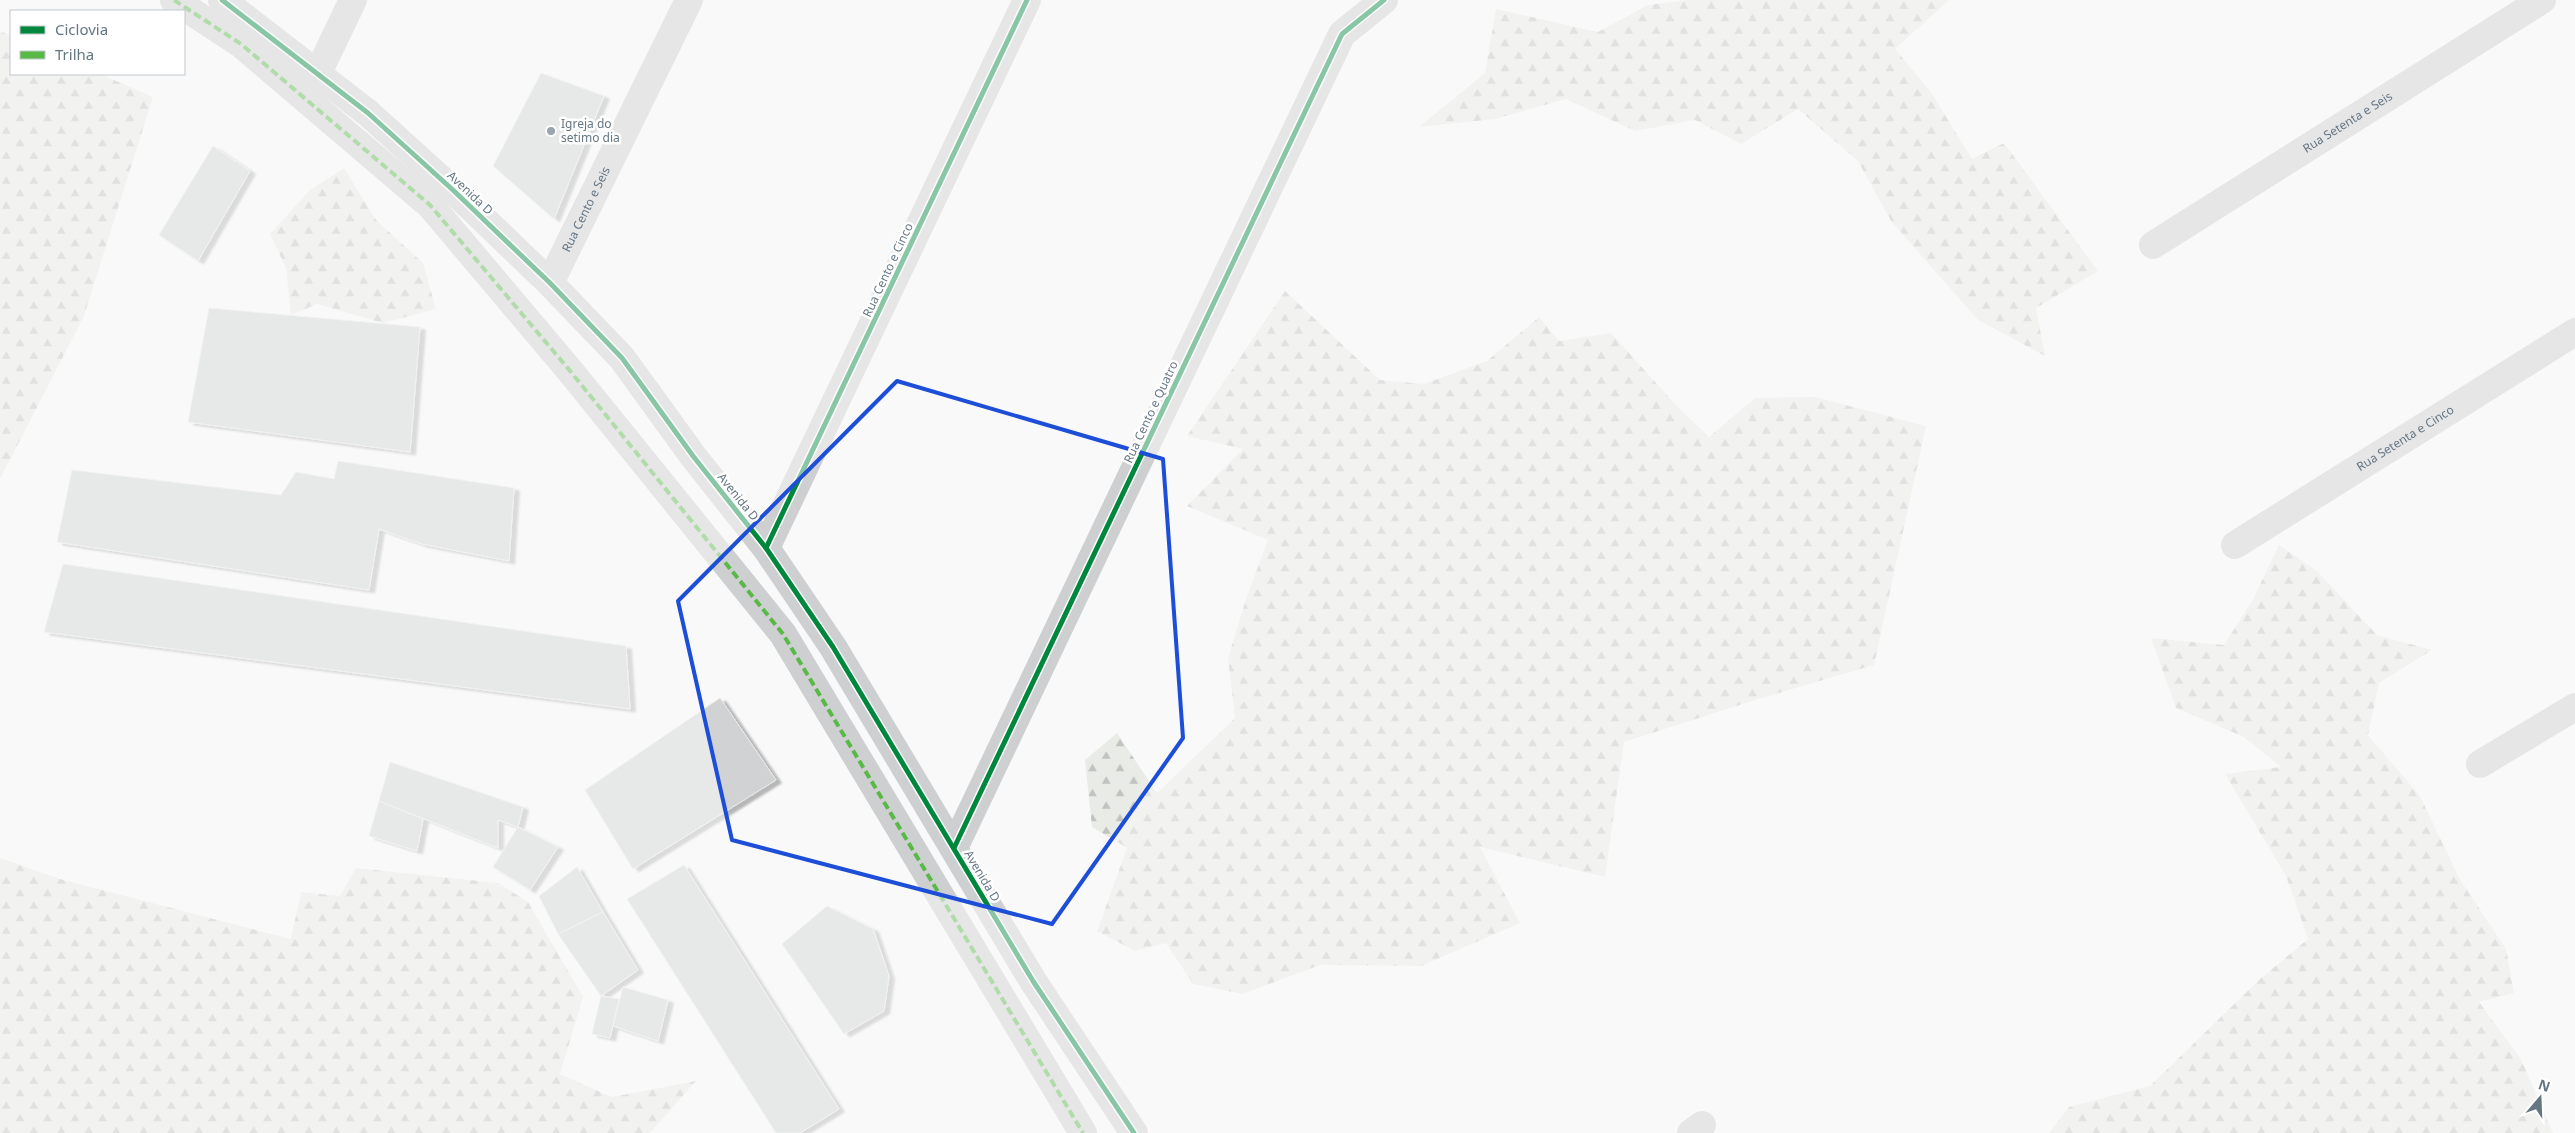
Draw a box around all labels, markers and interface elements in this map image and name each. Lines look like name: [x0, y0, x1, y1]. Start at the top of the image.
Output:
legend: [10, 10, 185, 75]
text: Ciclovia: [55, 19, 108, 39]
text: Trilha: [55, 44, 94, 64]
street label: Rua Setenta e Seis: [2299, 87, 2396, 157]
place label: Igreja do setimo dia: [561, 115, 620, 146]
marker: Igreja do setimo dia: [545, 125, 557, 137]
street label: Rua Cento e Seis: [557, 163, 614, 255]
street label: Avenida D: [444, 167, 497, 218]
street label: Rua Cento e Cinco: [858, 220, 917, 320]
street label: Rua Cento e Quatro: [1119, 358, 1182, 466]
street label: Rua Setenta e Cinco: [2353, 401, 2457, 475]
street label: Avenida D: [714, 469, 763, 524]
street label: Avenida D: [960, 847, 1005, 905]
north arrow: [2515, 1073, 2565, 1123]
text: N: [2536, 1074, 2553, 1096]

